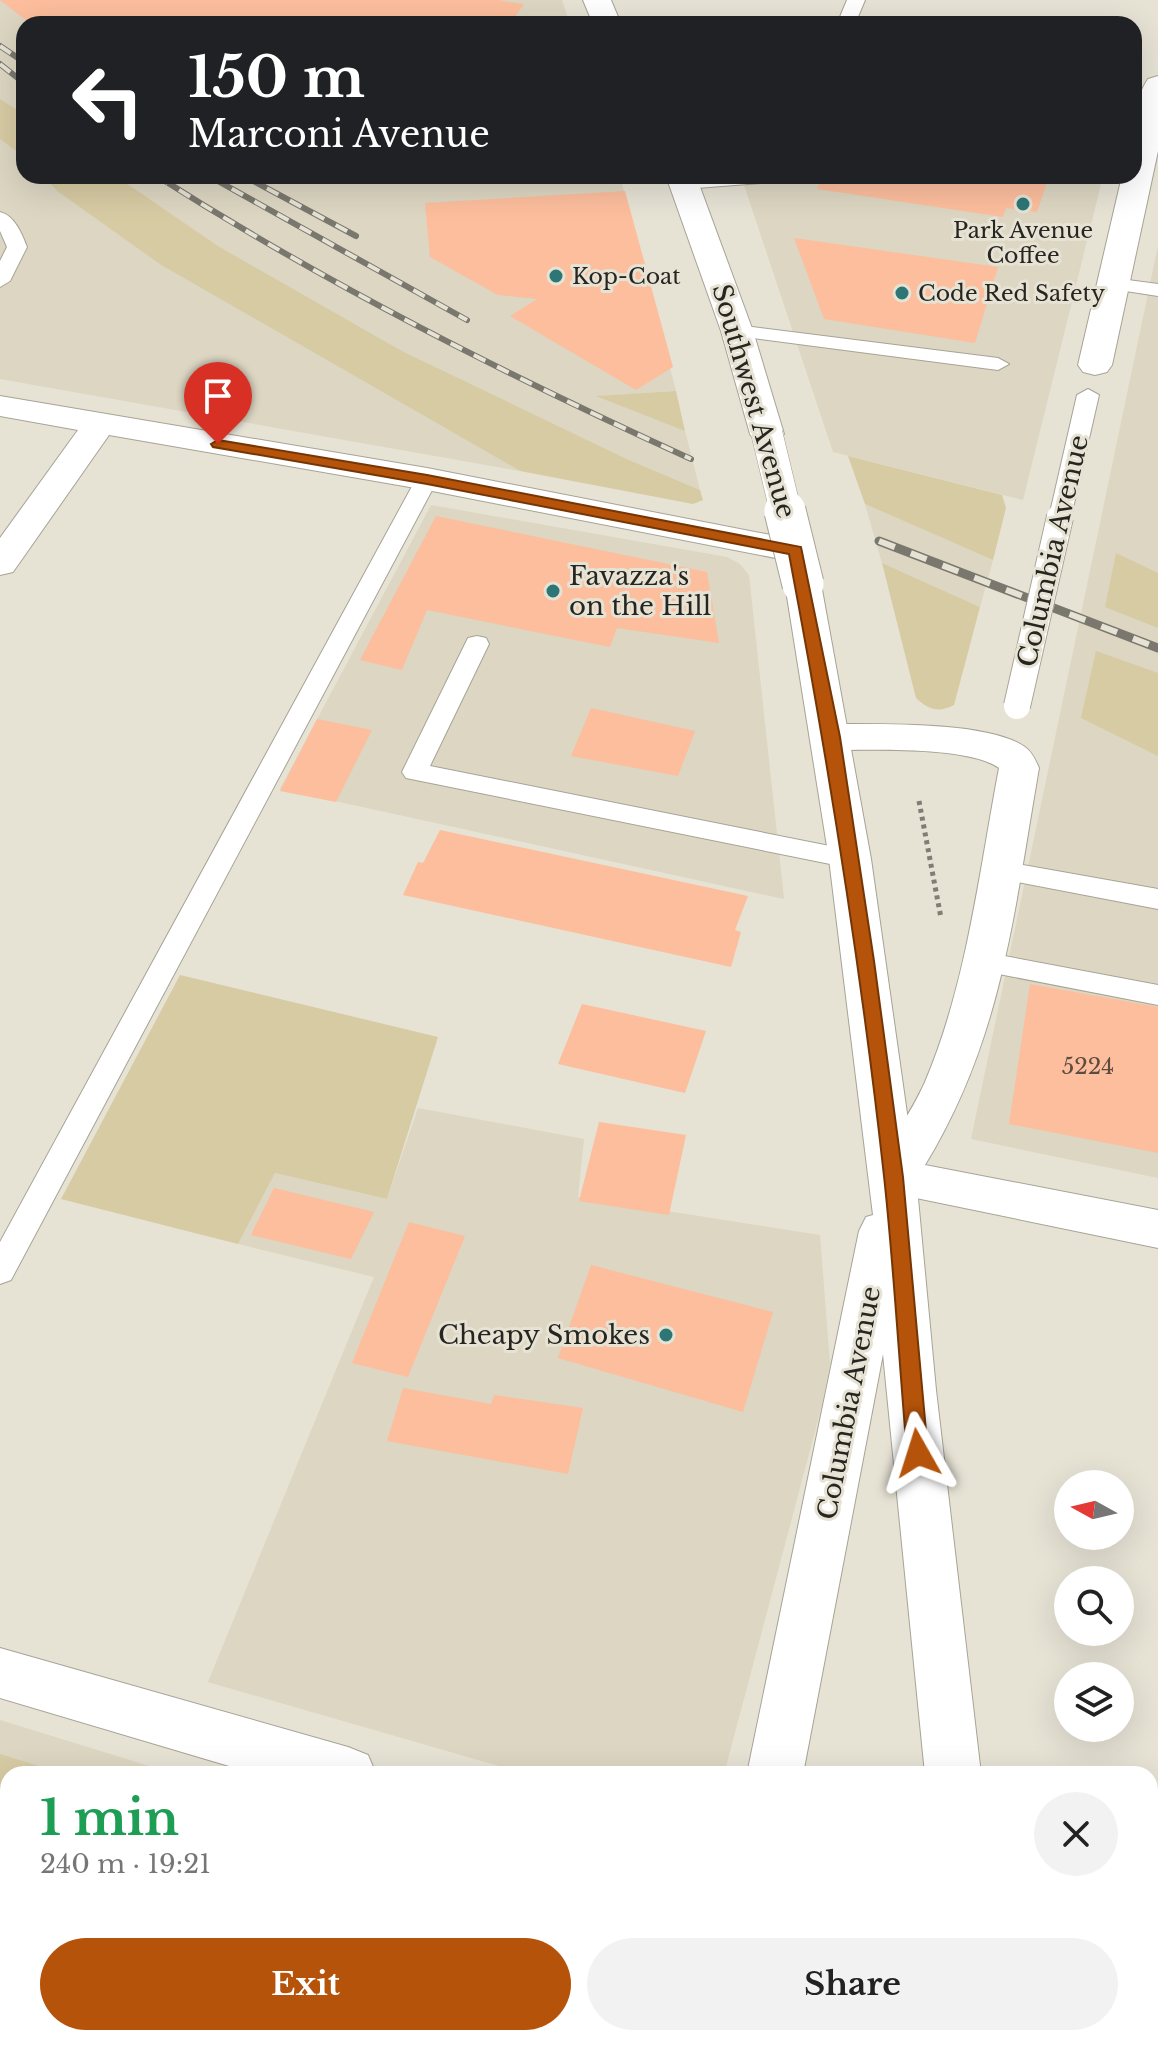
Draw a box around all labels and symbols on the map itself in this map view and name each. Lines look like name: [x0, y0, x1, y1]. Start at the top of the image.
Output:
marker: Park Avenue Coffee: [1014, 195, 1032, 213]
place label: Park Avenue Coffee: [953, 217, 1093, 269]
place label: Kop-Coat: [572, 263, 681, 290]
marker: Kop-Coat: [547, 267, 565, 285]
street label: Southwest Avenue: [705, 280, 803, 522]
place label: Code Red Safety: [918, 280, 1105, 307]
marker: Code Red Safety: [893, 284, 911, 302]
pin: [184, 362, 252, 444]
street label: Columbia Avenue: [1011, 432, 1095, 670]
place label: Favazza's on the Hill: [569, 560, 711, 622]
marker: Favazza's on the Hill: [544, 582, 562, 600]
house number: 5224: [1062, 1053, 1114, 1080]
street label: Columbia Avenue: [811, 1284, 887, 1522]
place label: Cheapy Smokes: [438, 1319, 650, 1351]
marker: Cheapy Smokes: [657, 1326, 675, 1344]
position arrow: [876, 1411, 960, 1495]
north arrow: [1054, 1470, 1134, 1550]

